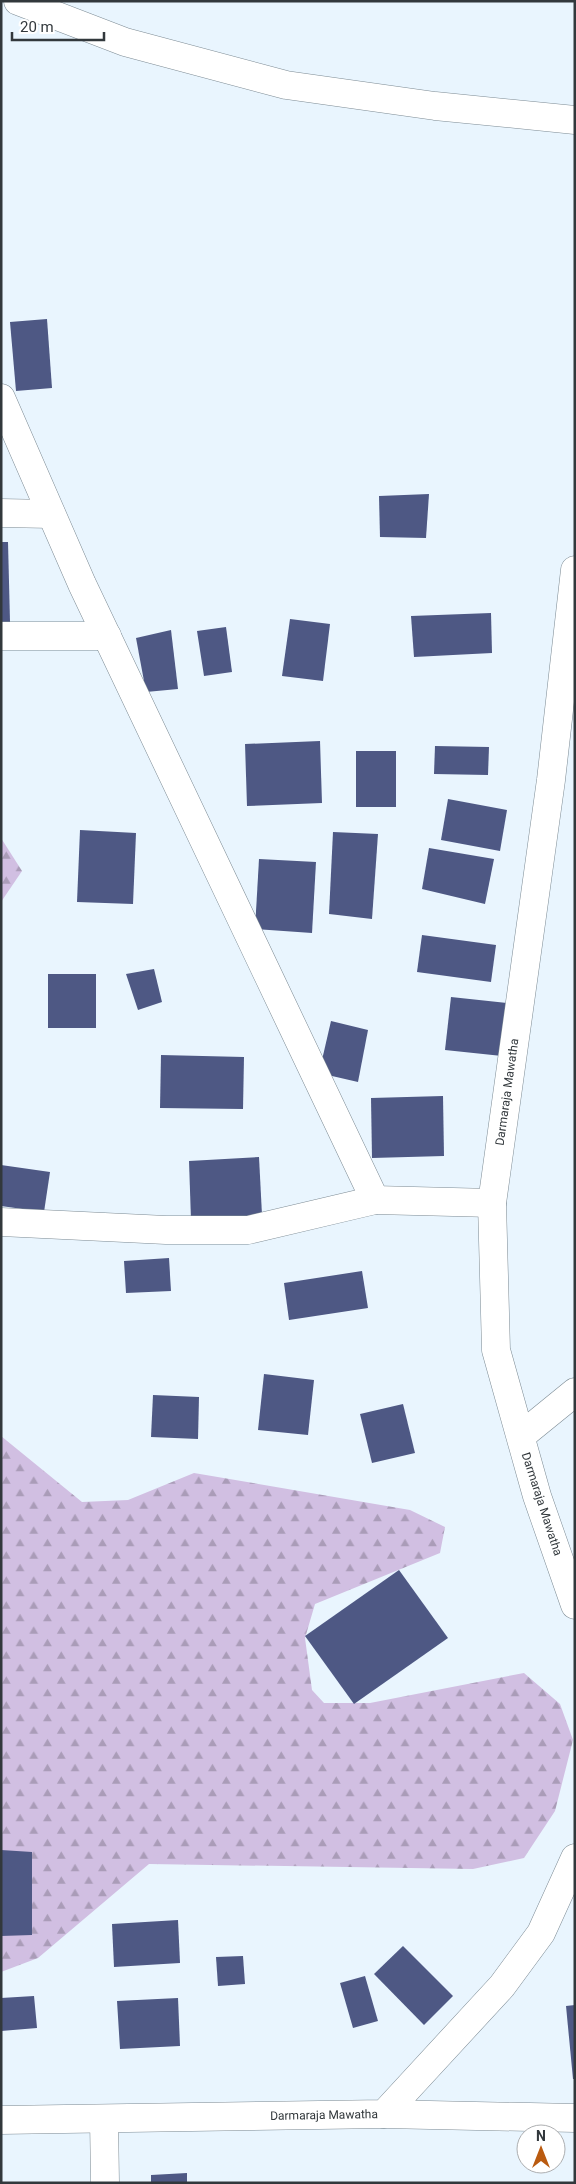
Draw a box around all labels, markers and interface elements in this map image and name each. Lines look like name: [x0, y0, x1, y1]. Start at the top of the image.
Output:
scale bar: [12, 10, 105, 42]
text: 20 m: [20, 18, 54, 36]
street label: Darmaraja Mawatha: [493, 1038, 521, 1146]
street label: Darmaraja Mawatha: [519, 1451, 565, 1557]
street label: Darmaraja Mawatha: [270, 2107, 378, 2123]
north arrow: [516, 2124, 566, 2174]
text: N: [536, 2128, 546, 2144]

